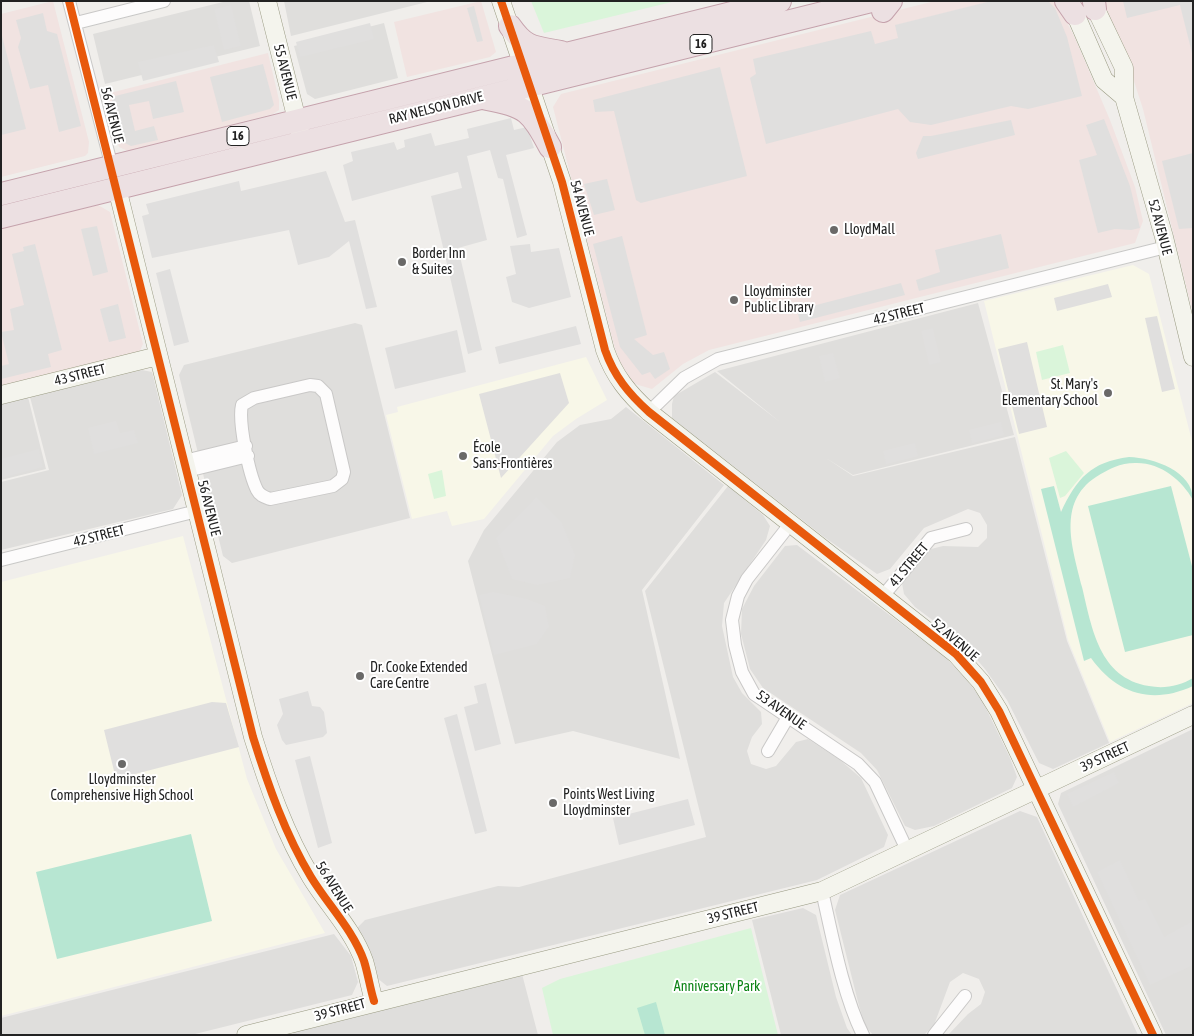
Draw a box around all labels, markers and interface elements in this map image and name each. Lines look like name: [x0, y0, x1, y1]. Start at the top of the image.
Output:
road number: 16: [690, 34, 712, 54]
street label: 55 AVENUE: [270, 42, 300, 102]
street label: 56 AVENUE: [97, 85, 127, 145]
street label: RAY NELSON DRIVE: [387, 88, 485, 128]
road number: 16: [227, 126, 249, 146]
street label: 54 AVENUE: [567, 178, 597, 238]
street label: 52 AVENUE: [1145, 197, 1175, 257]
place label: LloydMall: [844, 222, 895, 238]
marker: LloydMall: [828, 224, 840, 236]
place label: Border Inn & Suites: [412, 246, 466, 278]
marker: Border Inn & Suites: [396, 256, 408, 268]
place label: Lloydminster Public Library: [744, 284, 814, 316]
marker: Lloydminster Public Library: [728, 294, 740, 306]
street label: 42 STREET: [872, 300, 926, 328]
street label: 43 STREET: [53, 361, 107, 389]
place label: St. Mary's Elementary School: [1002, 377, 1098, 410]
marker: St. Mary's Elementary School: [1102, 387, 1114, 399]
place label: École Sans-Frontières: [473, 440, 553, 472]
marker: École Sans-Frontières: [457, 450, 469, 462]
street label: 56 AVENUE: [194, 478, 224, 538]
street label: 42 STREET: [72, 522, 126, 550]
street label: 41 STREET: [886, 540, 932, 590]
street label: 52 AVENUE: [928, 615, 982, 665]
place label: Dr. Cooke Extended Care Centre: [370, 660, 468, 692]
marker: Dr. Cooke Extended Care Centre: [354, 670, 366, 682]
street label: 53 AVENUE: [753, 687, 809, 733]
street label: 39 STREET: [1078, 738, 1132, 776]
marker: Lloydminster Comprehensive High School: [116, 758, 128, 770]
place label: Lloydminster Comprehensive High School: [51, 772, 193, 804]
place label: Points West Living Lloydminster: [563, 787, 655, 820]
marker: Points West Living Lloydminster: [547, 797, 559, 809]
street label: 56 AVENUE: [312, 858, 356, 916]
street label: 39 STREET: [706, 899, 760, 927]
park label: Anniversary Park: [674, 979, 760, 995]
street label: 39 STREET: [313, 995, 367, 1025]

